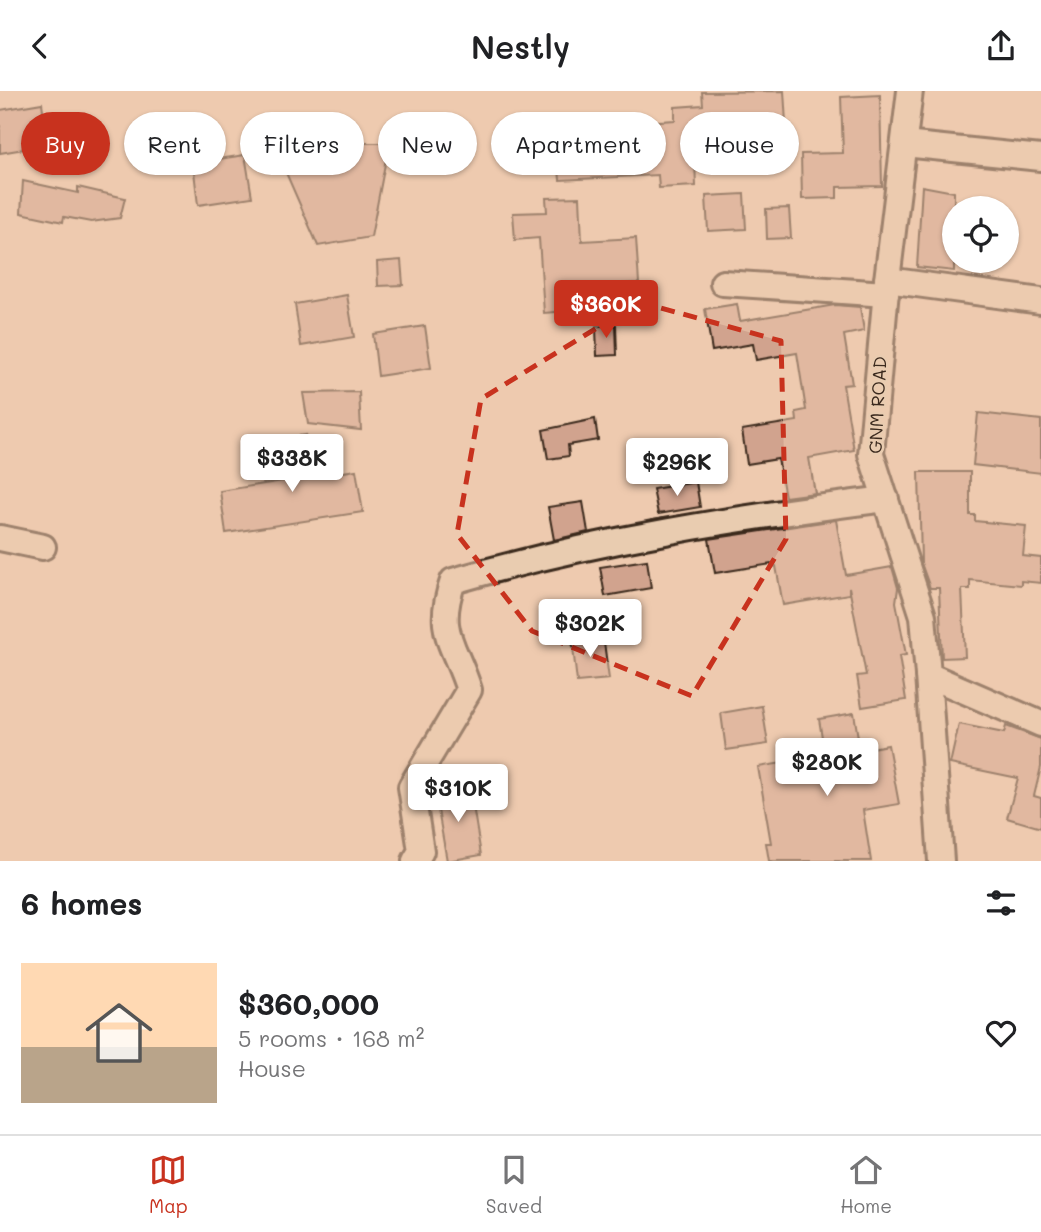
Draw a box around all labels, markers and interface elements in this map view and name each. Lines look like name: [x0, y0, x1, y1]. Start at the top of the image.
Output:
text: Nestly: [471, 25, 570, 67]
icon: back: [21, 27, 59, 65]
icon: share: [982, 27, 1020, 65]
chip: Buy: [21, 112, 110, 175]
chip: Rent: [124, 112, 226, 175]
chip: Filters: [240, 112, 364, 175]
chip: New: [378, 112, 477, 175]
chip: Apartment: [491, 112, 666, 175]
chip: House: [680, 112, 799, 175]
map controls: [942, 196, 1019, 273]
button: locate: [942, 196, 1019, 273]
pin: $360K: [557, 281, 655, 340]
text: $360K: [570, 288, 642, 318]
street label: GNM ROAD: [862, 356, 892, 454]
pin: $338K: [243, 435, 341, 494]
pin: $296K: [628, 439, 726, 498]
text: $338K: [256, 442, 328, 472]
text: $296K: [642, 446, 712, 476]
pin: $302K: [541, 599, 639, 659]
text: $302K: [555, 607, 625, 637]
pin: $280K: [778, 739, 876, 798]
text: $280K: [791, 746, 863, 776]
pin: $310K: [409, 765, 507, 824]
text: $310K: [424, 772, 492, 802]
text: 6 homes: [21, 883, 142, 923]
icon: filters: [982, 884, 1020, 922]
text: $360,000: [238, 983, 379, 1023]
icon: home: [77, 991, 161, 1075]
icon: heart: [982, 1014, 1020, 1052]
text: 5 rooms · 168 m²: [238, 1023, 424, 1053]
text: House: [238, 1053, 306, 1083]
tab: Map: [149, 1151, 188, 1218]
tab: Saved: [486, 1151, 542, 1218]
tab: Home: [840, 1151, 892, 1218]

